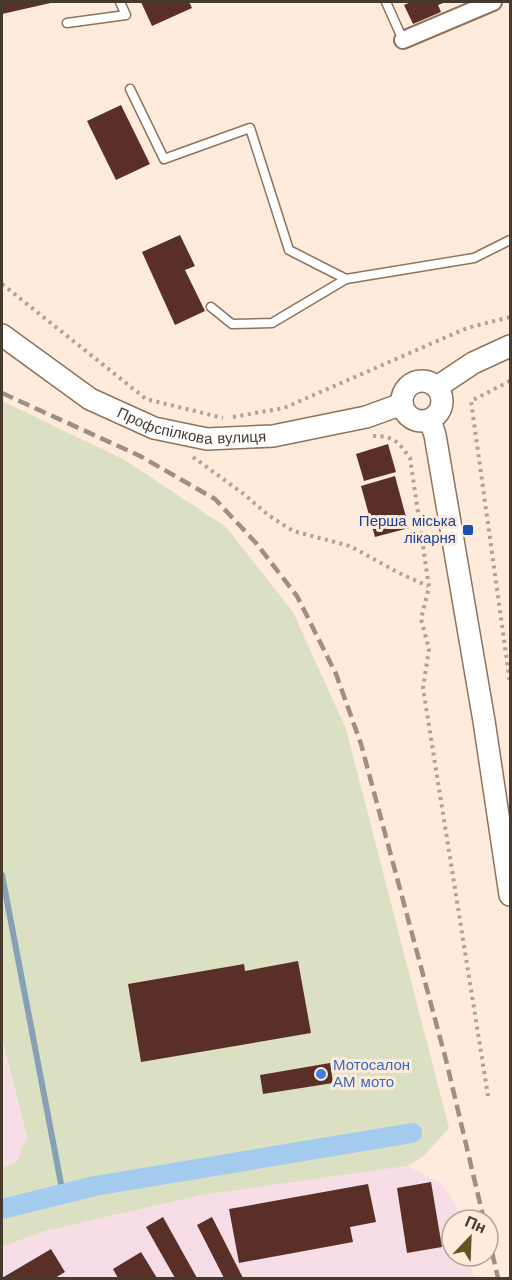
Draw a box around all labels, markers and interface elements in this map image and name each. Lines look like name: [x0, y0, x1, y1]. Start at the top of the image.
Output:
street label: Профспілкова вулиця: [114, 404, 266, 448]
place label: Перша міська лікарня: [359, 512, 457, 547]
marker: Перша міська лікарня: [461, 523, 475, 537]
place label: Мотосалон АМ мото: [333, 1056, 410, 1091]
marker: Мотосалон АМ мото: [314, 1067, 328, 1081]
north arrow: [440, 1208, 500, 1268]
text: Пн: [462, 1212, 489, 1238]

